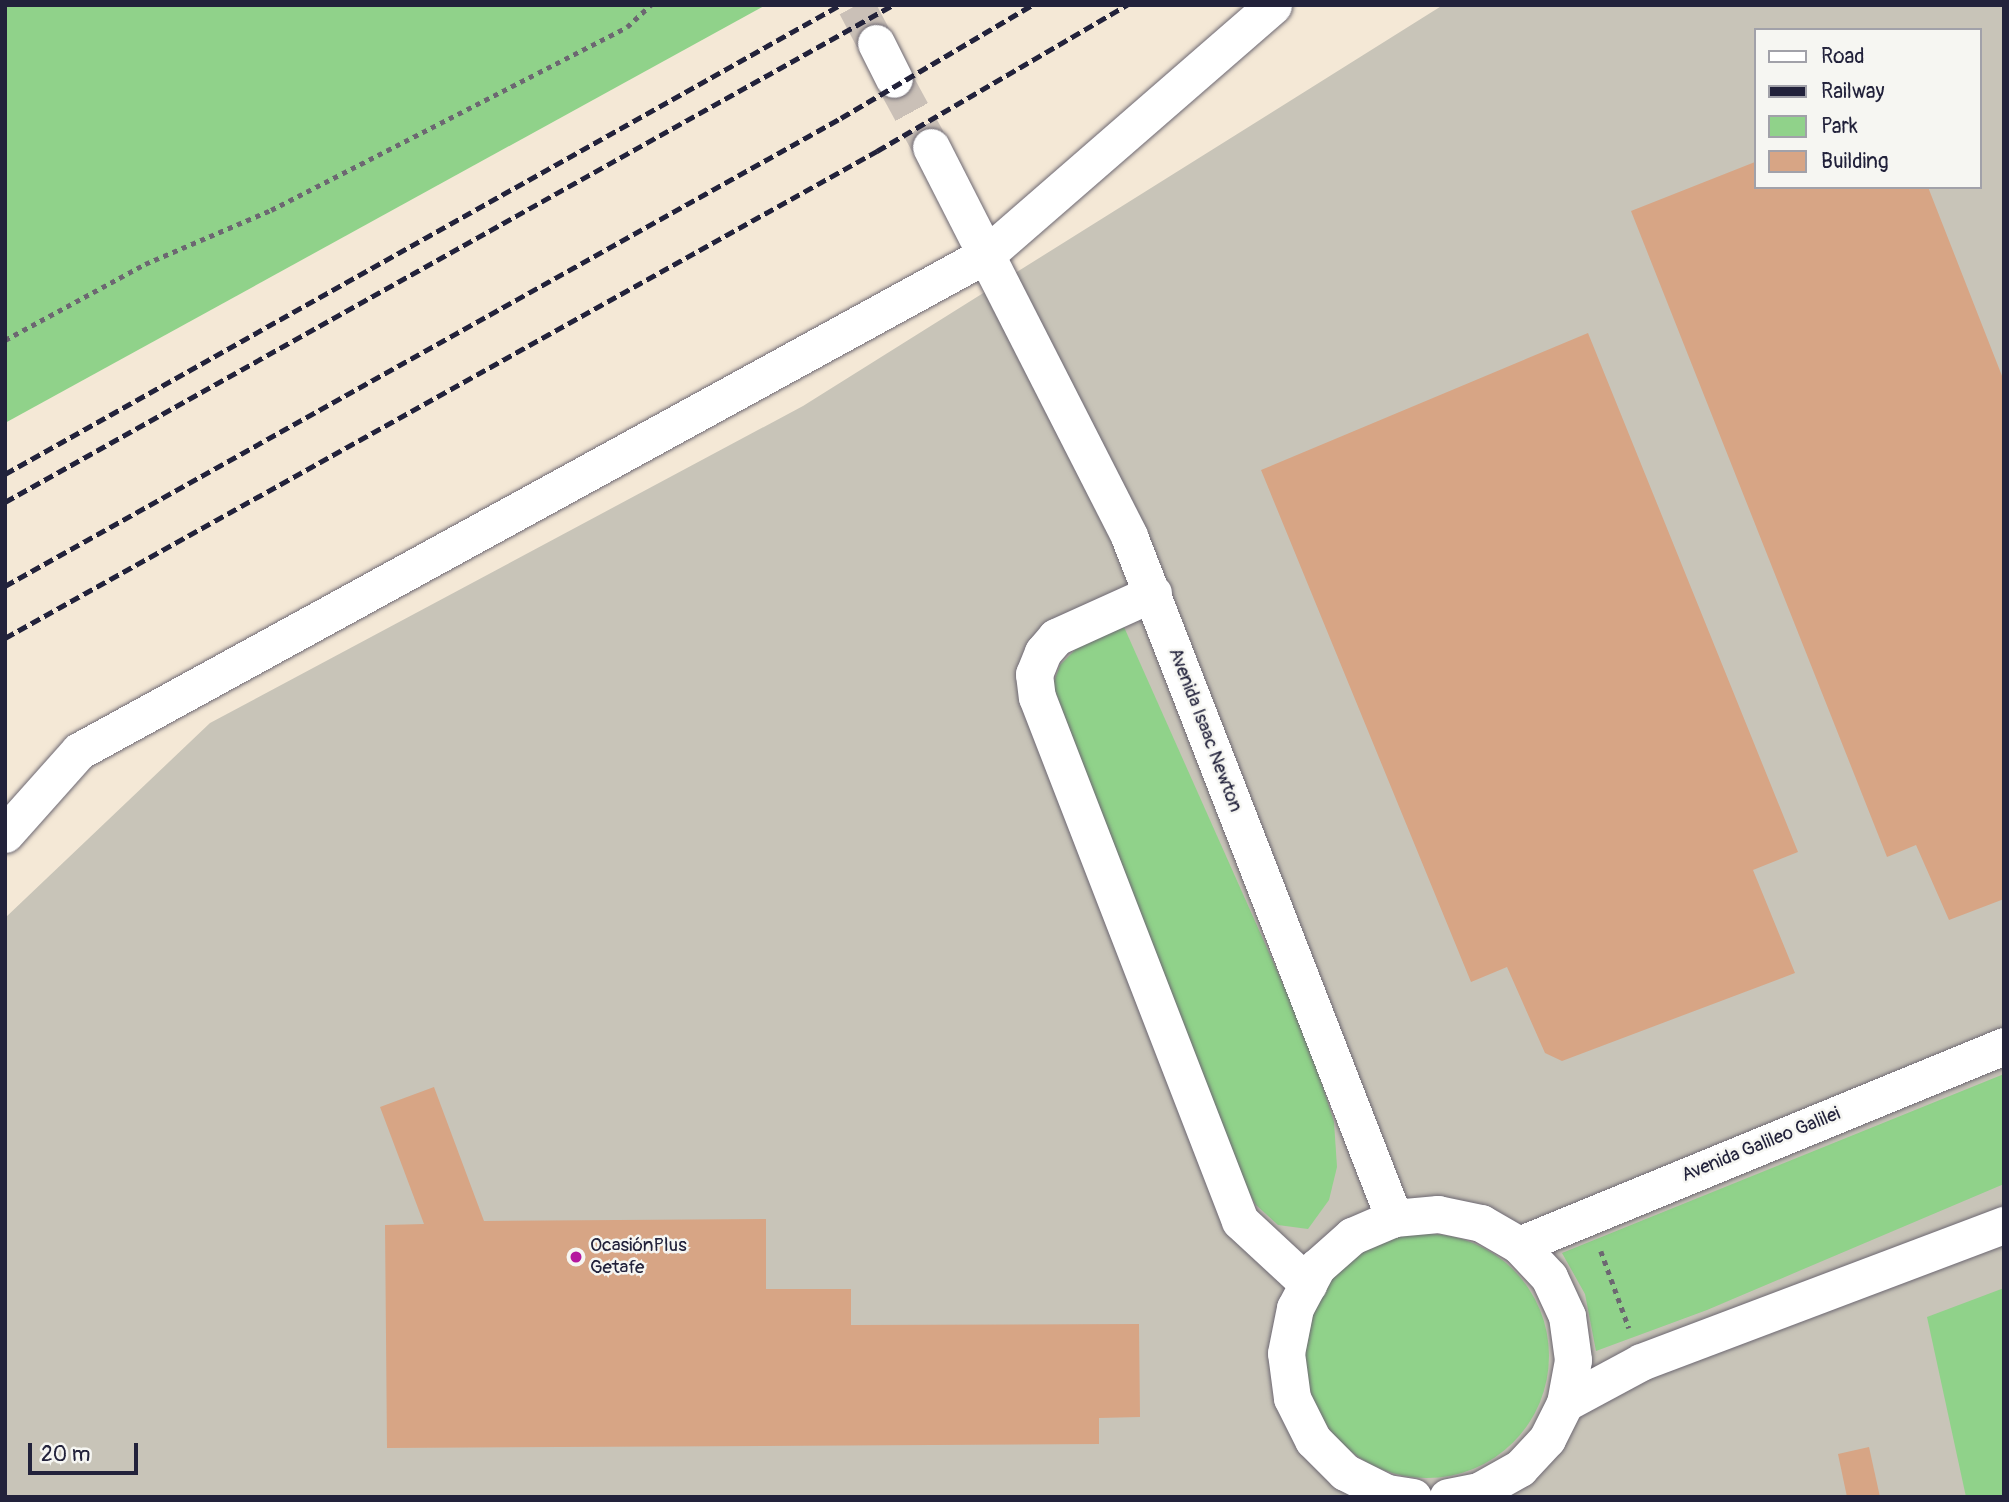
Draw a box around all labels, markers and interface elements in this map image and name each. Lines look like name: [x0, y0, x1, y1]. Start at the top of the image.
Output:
legend: [1754, 28, 1981, 189]
text: Road: [1821, 43, 1865, 70]
text: Railway: [1821, 78, 1885, 105]
text: Park: [1821, 113, 1858, 140]
text: Building: [1821, 148, 1888, 175]
street label: Avenida Isaac Newton: [1163, 645, 1247, 815]
street label: Avenida Galileo Galilei: [1678, 1103, 1844, 1187]
place label: OcasiónPlus Getafe: [590, 1235, 687, 1279]
marker: OcasiónPlus Getafe: [568, 1249, 584, 1265]
scale bar: [32, 1428, 142, 1472]
text: 20 m: [41, 1441, 90, 1468]

